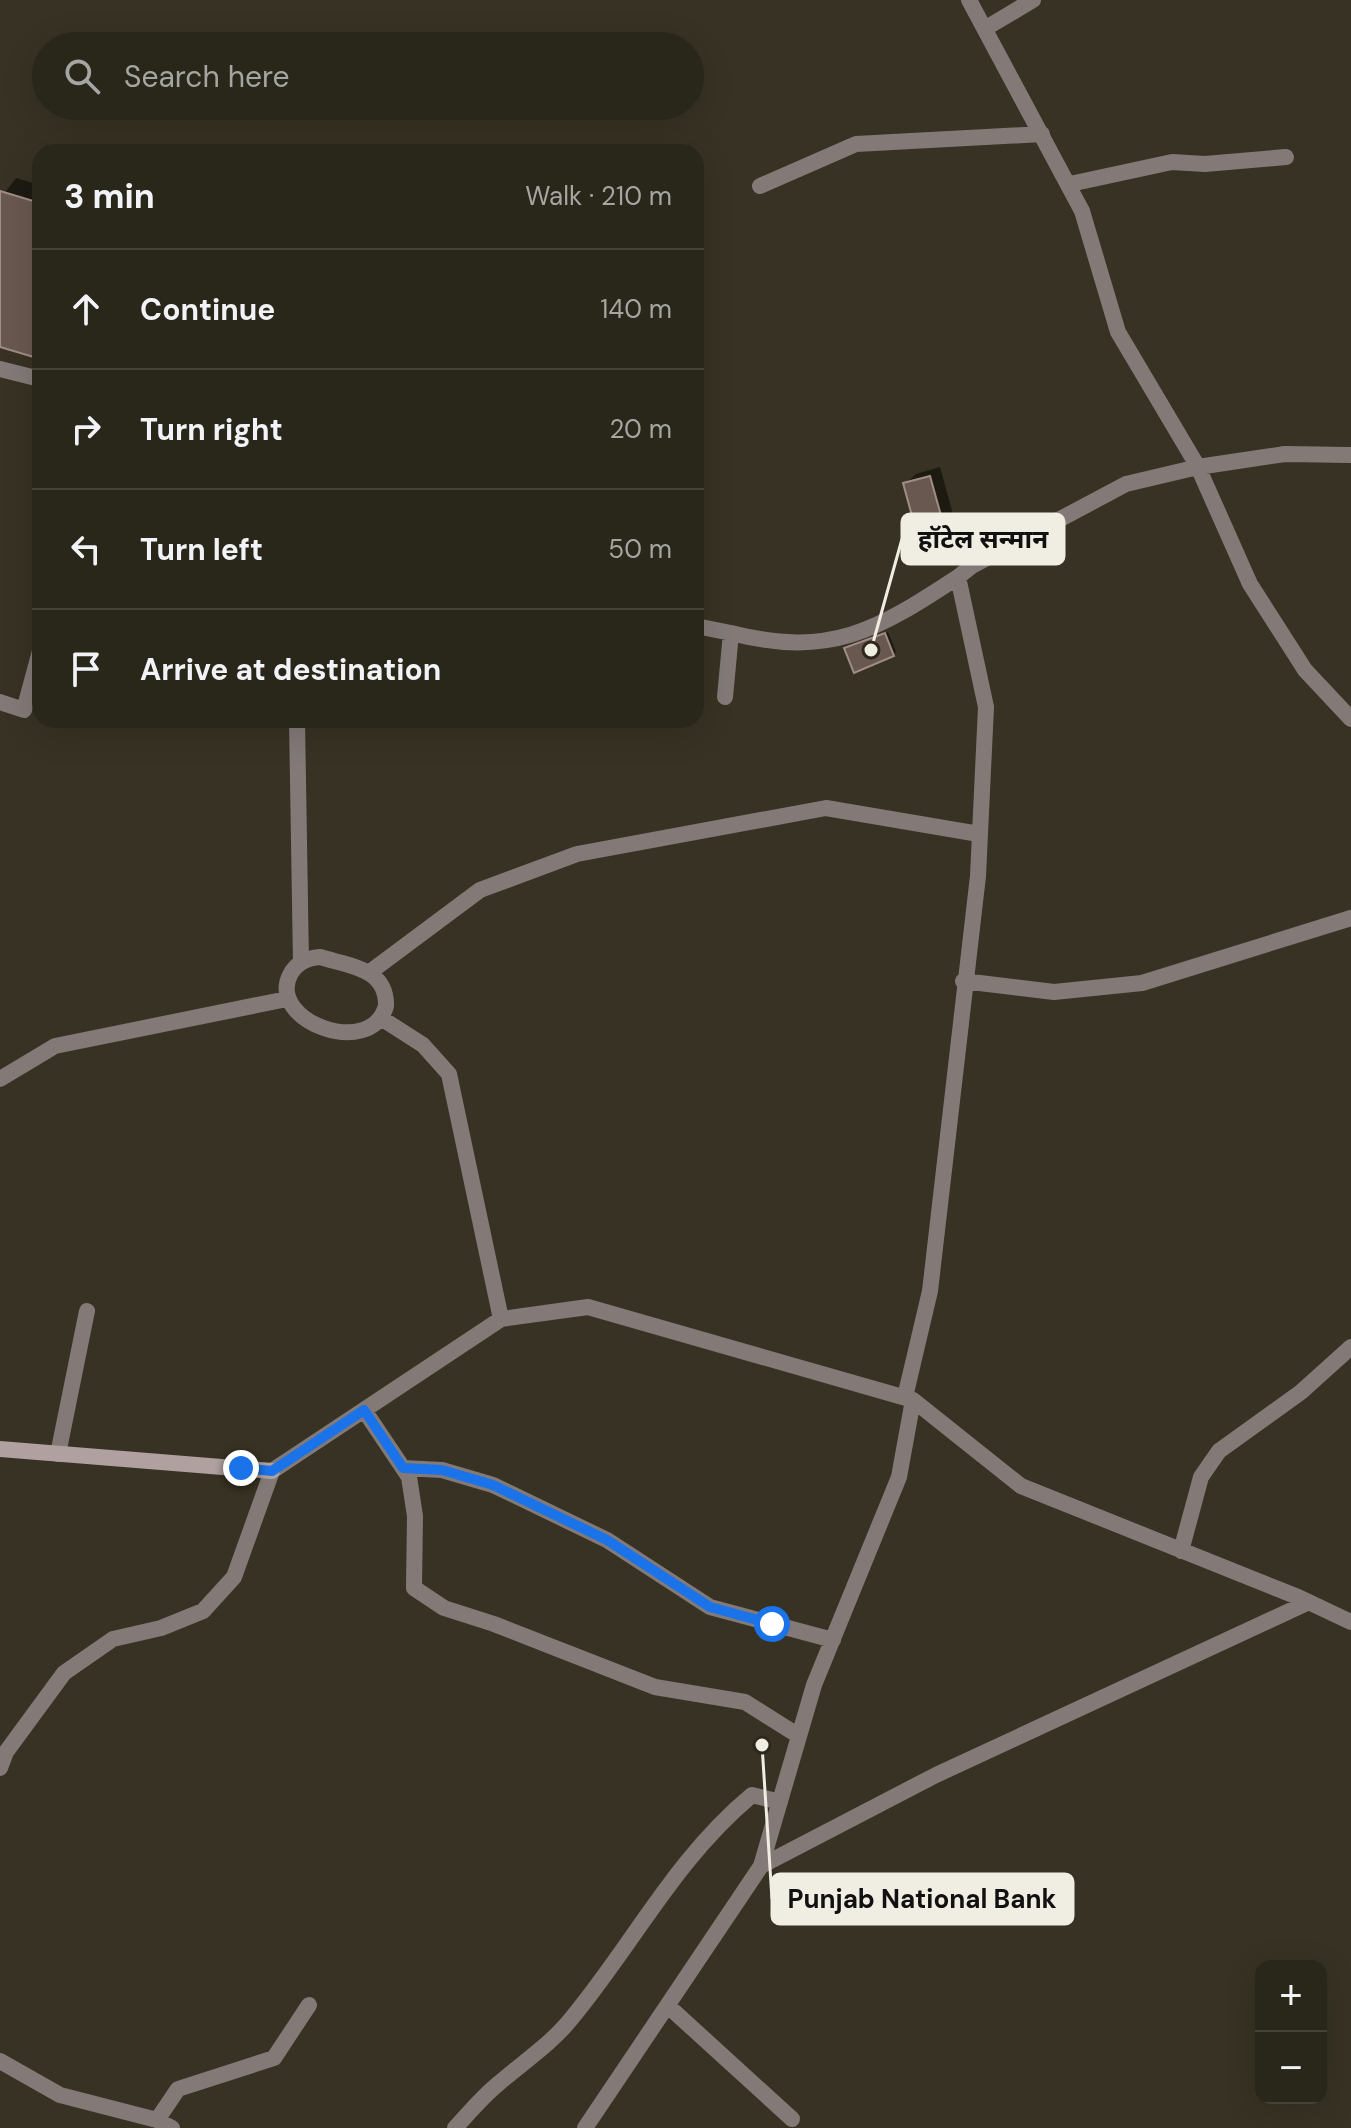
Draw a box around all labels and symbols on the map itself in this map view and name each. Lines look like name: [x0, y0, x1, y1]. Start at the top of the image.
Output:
callout: हॉटेल सन्मान: [902, 514, 1064, 564]
text: हॉटेल सन्मान: [918, 522, 1049, 556]
route end: [223, 1450, 259, 1486]
route start: [754, 1606, 790, 1642]
callout: Punjab National Bank: [772, 1874, 1073, 1924]
text: Punjab National Bank: [787, 1882, 1057, 1916]

